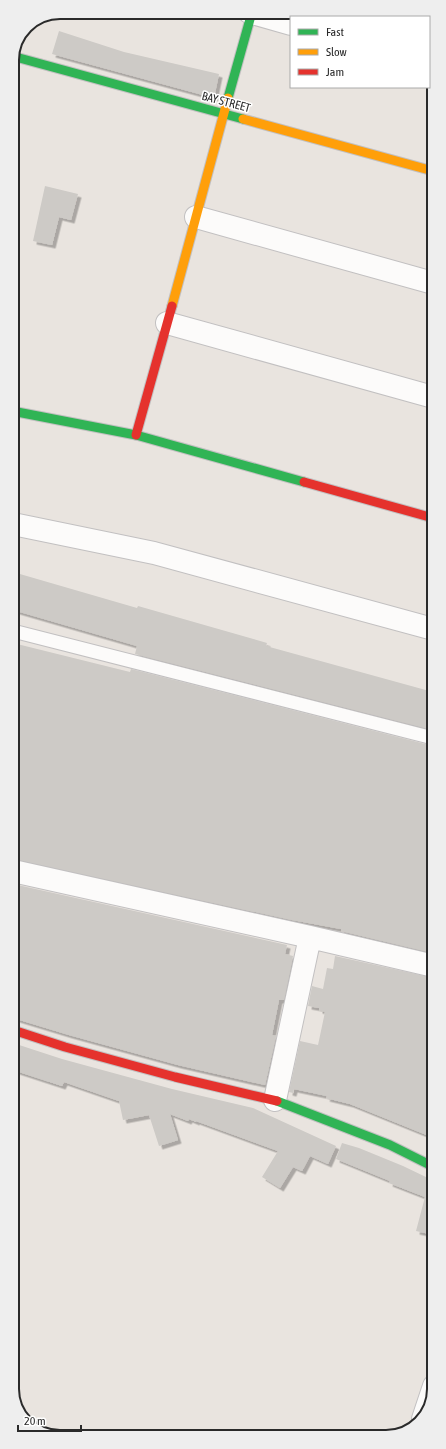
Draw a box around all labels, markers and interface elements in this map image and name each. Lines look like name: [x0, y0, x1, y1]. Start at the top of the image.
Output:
legend: [290, 16, 430, 88]
text: Fast: [326, 25, 344, 39]
text: Slow: [326, 45, 347, 59]
text: Jam: [326, 65, 344, 79]
street label: BAY STREET: [200, 89, 253, 115]
scale bar: [18, 1407, 81, 1433]
text: 20 m: [24, 1414, 46, 1428]

